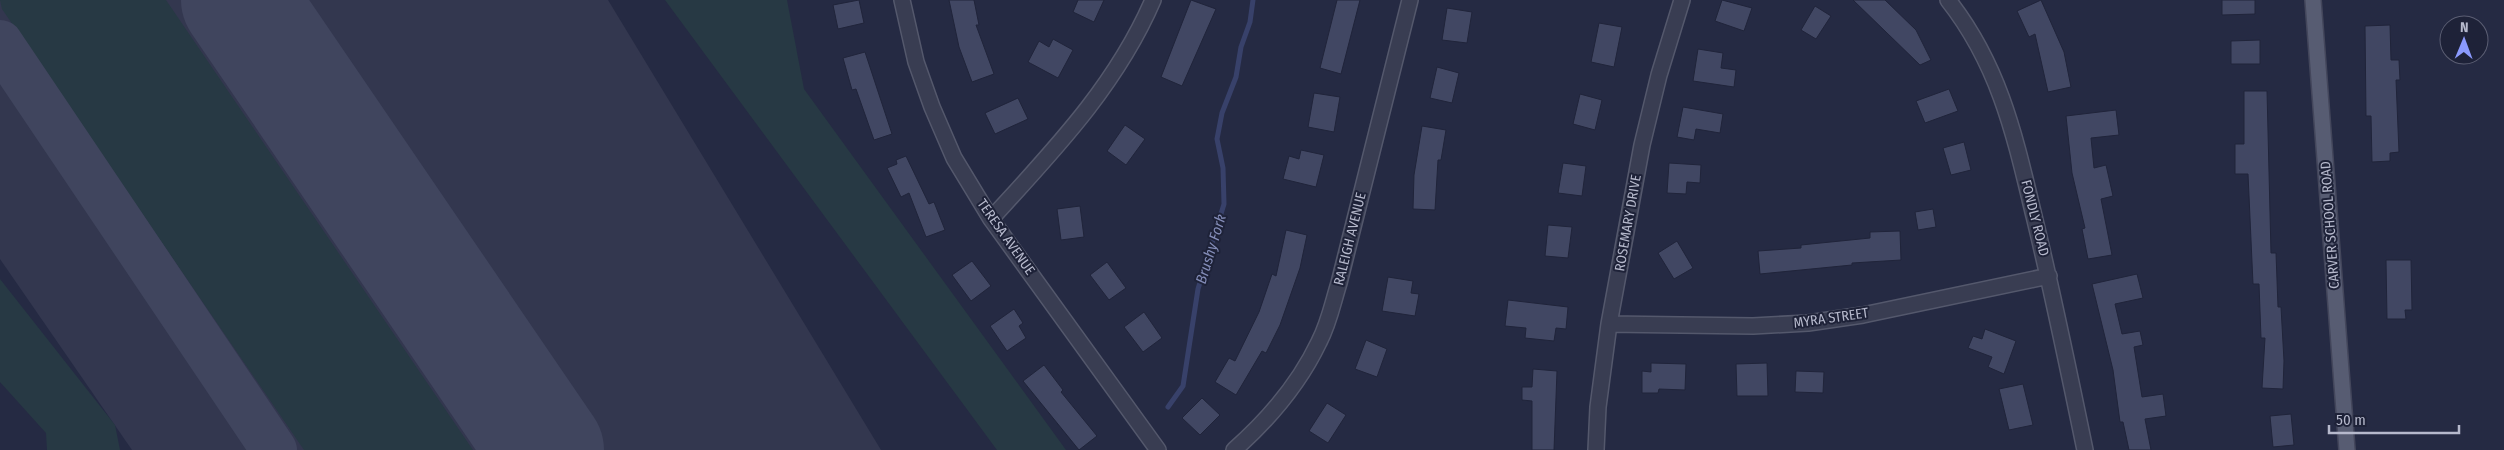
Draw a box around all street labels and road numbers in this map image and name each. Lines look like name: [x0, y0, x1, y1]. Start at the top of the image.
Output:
street label: CARVER SCHOOL ROAD: [2317, 161, 2343, 289]
street label: ROSEMARY DRIVE: [1611, 173, 1645, 273]
street label: FONDLY ROAD: [2017, 178, 2053, 258]
street label: RALEIGH AVENUE: [1330, 190, 1370, 287]
street label: TERESA AVENUE: [974, 196, 1039, 279]
street label: MYRA STREET: [1793, 304, 1870, 332]

